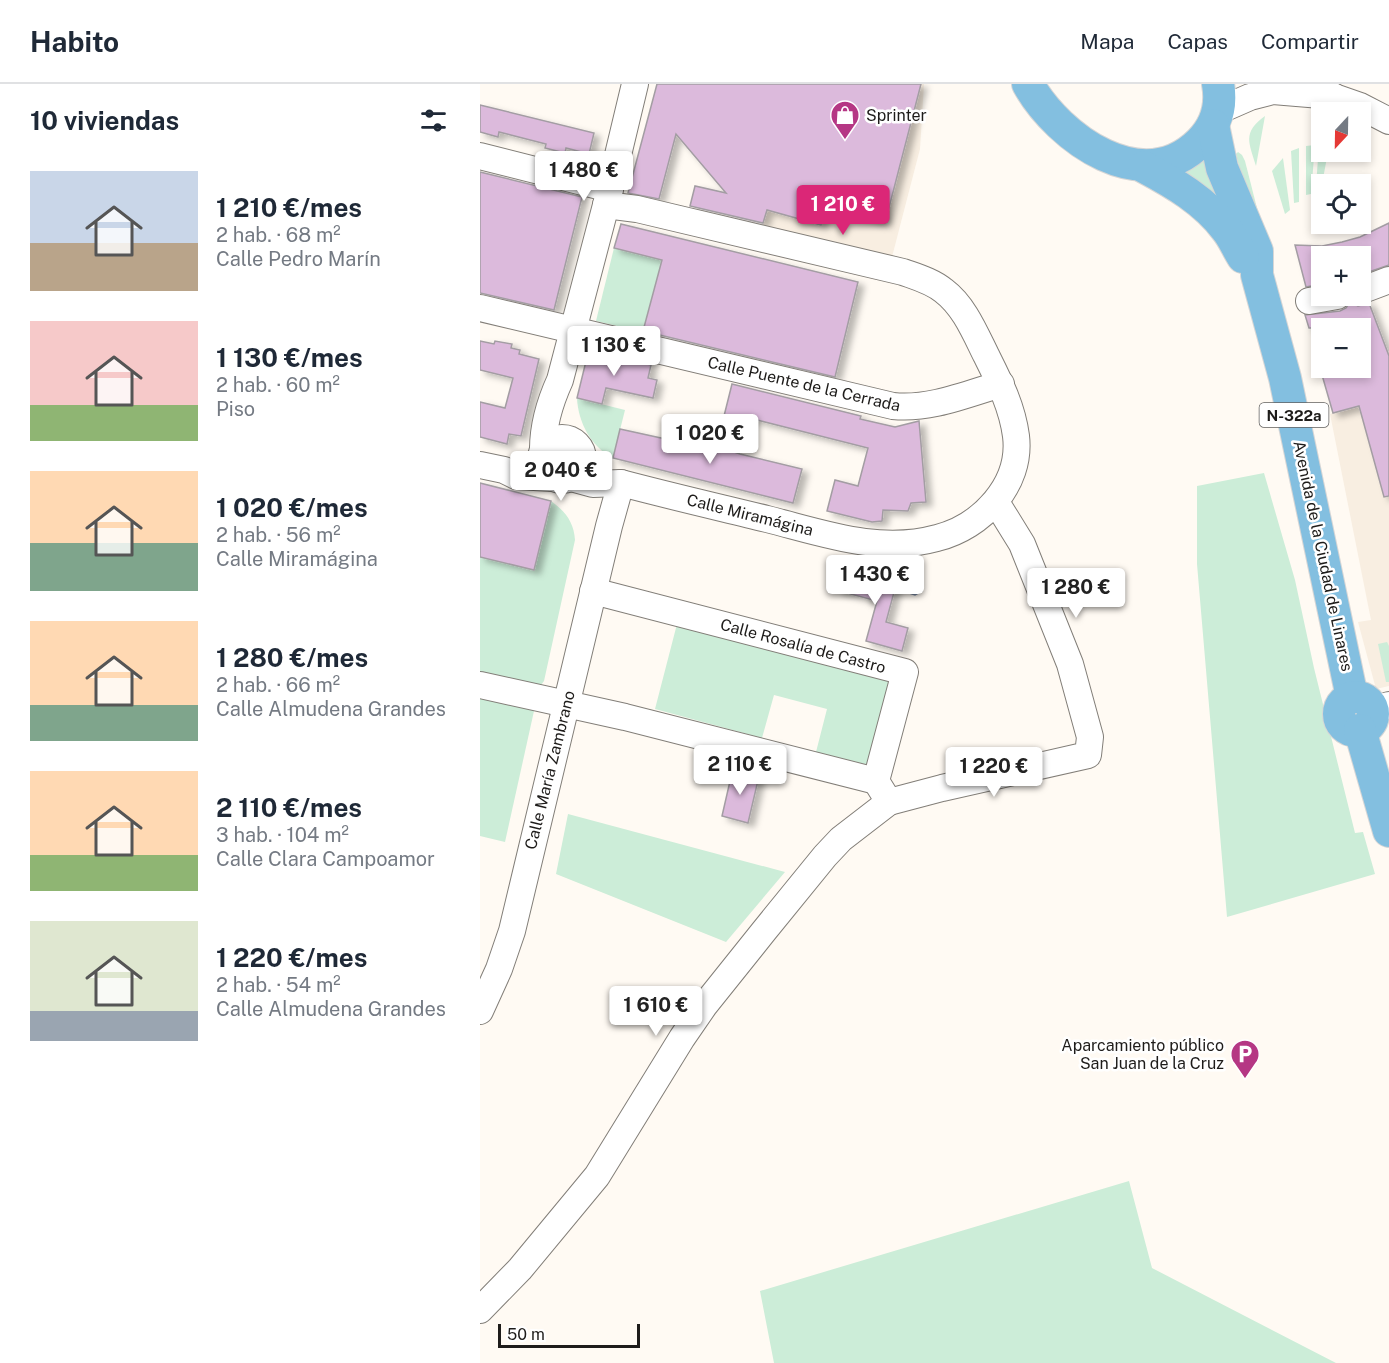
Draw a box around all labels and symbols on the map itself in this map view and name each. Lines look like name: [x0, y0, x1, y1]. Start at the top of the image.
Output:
shop icon: Sprinter: [829, 99, 861, 141]
north arrow: [1311, 102, 1371, 162]
place label: Sprinter: [866, 106, 927, 125]
pin: 1 480 €: [529, 151, 639, 202]
pin: 1 210 €: [788, 185, 898, 236]
pin: 1 130 €: [559, 326, 669, 377]
street label: Calle Puente de la Cerrada: [706, 353, 902, 415]
road number: N-322a: [1260, 403, 1328, 427]
pin: 1 020 €: [655, 414, 765, 465]
street label: Avenida de la Ciudad de Linares: [1289, 439, 1357, 673]
pin: 2 040 €: [506, 451, 616, 502]
street label: Calle Miramágina: [685, 490, 815, 540]
pin: 1 430 €: [820, 555, 930, 606]
pin: 1 280 €: [1021, 568, 1131, 619]
street label: Calle Rosalía de Castro: [718, 615, 888, 677]
street label: Calle María Zambrano: [521, 689, 579, 851]
pin: 2 110 €: [685, 745, 795, 796]
pin: 1 220 €: [939, 747, 1049, 798]
pin: 1 610 €: [601, 986, 711, 1037]
place label: Aparcamiento público San Juan de la Cruz: [1061, 1036, 1224, 1073]
parking icon: Aparcamiento público San Juan de la Cruz: [1229, 1038, 1261, 1080]
scale bar: [498, 1321, 640, 1348]

